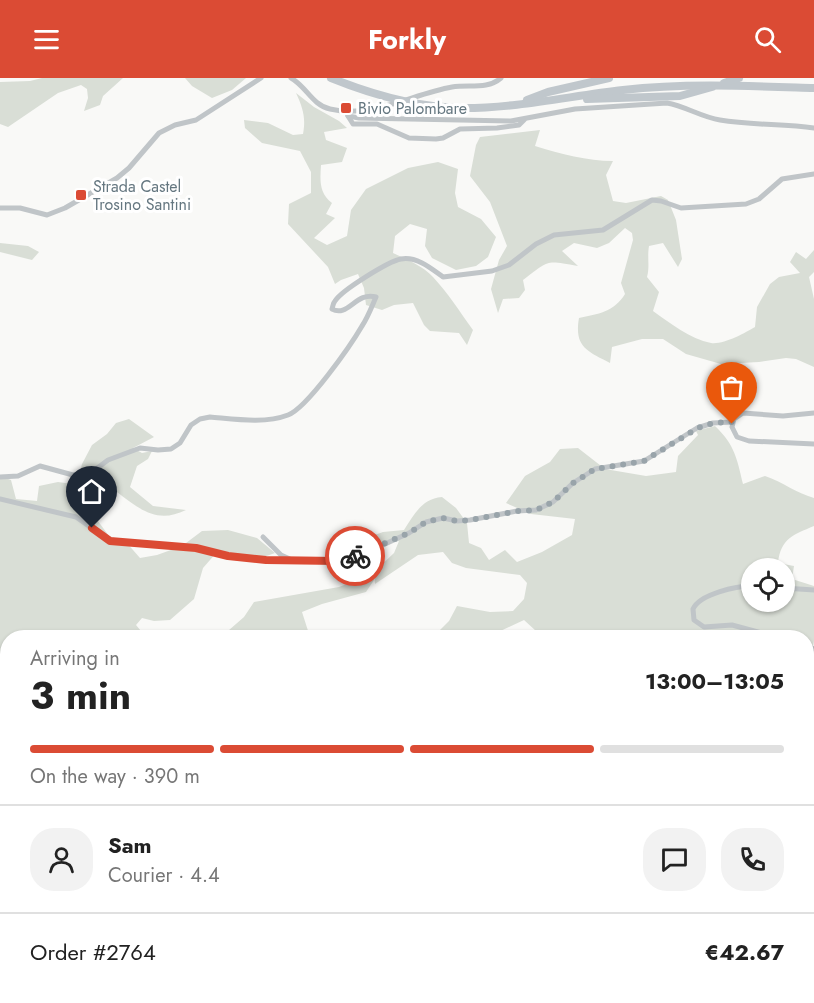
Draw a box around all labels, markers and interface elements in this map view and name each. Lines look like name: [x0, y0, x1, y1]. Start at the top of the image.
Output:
text: Forkly: [368, 20, 446, 59]
icon: menu: [30, 23, 63, 56]
icon: search: [751, 23, 784, 56]
place label: Bivio Palombare: [358, 97, 467, 120]
marker: Bivio Palombare: [339, 101, 353, 115]
place label: Strada Castel Trosino Santini: [93, 175, 191, 216]
marker: Strada Castel Trosino Santini: [74, 188, 88, 202]
pin: [706, 362, 757, 424]
icon: bag: [715, 371, 748, 404]
pin: [66, 466, 117, 528]
icon: home: [75, 475, 108, 508]
courier: [325, 526, 385, 586]
icon: bike: [339, 540, 372, 573]
map controls: [741, 558, 795, 612]
button: locate: [741, 558, 795, 612]
text: Arriving in: [30, 644, 120, 673]
text: 13:00–13:05: [645, 665, 784, 697]
text: 3 min: [30, 667, 131, 724]
text: On the way · 390 m: [30, 762, 200, 791]
button: person: [30, 828, 93, 891]
button: chat: [643, 828, 706, 891]
button: phone: [721, 828, 784, 891]
text: Sam: [108, 829, 152, 861]
text: Courier · 4.4: [108, 861, 220, 890]
text: Order #2764: [30, 936, 156, 968]
text: €42.67: [705, 936, 784, 968]

